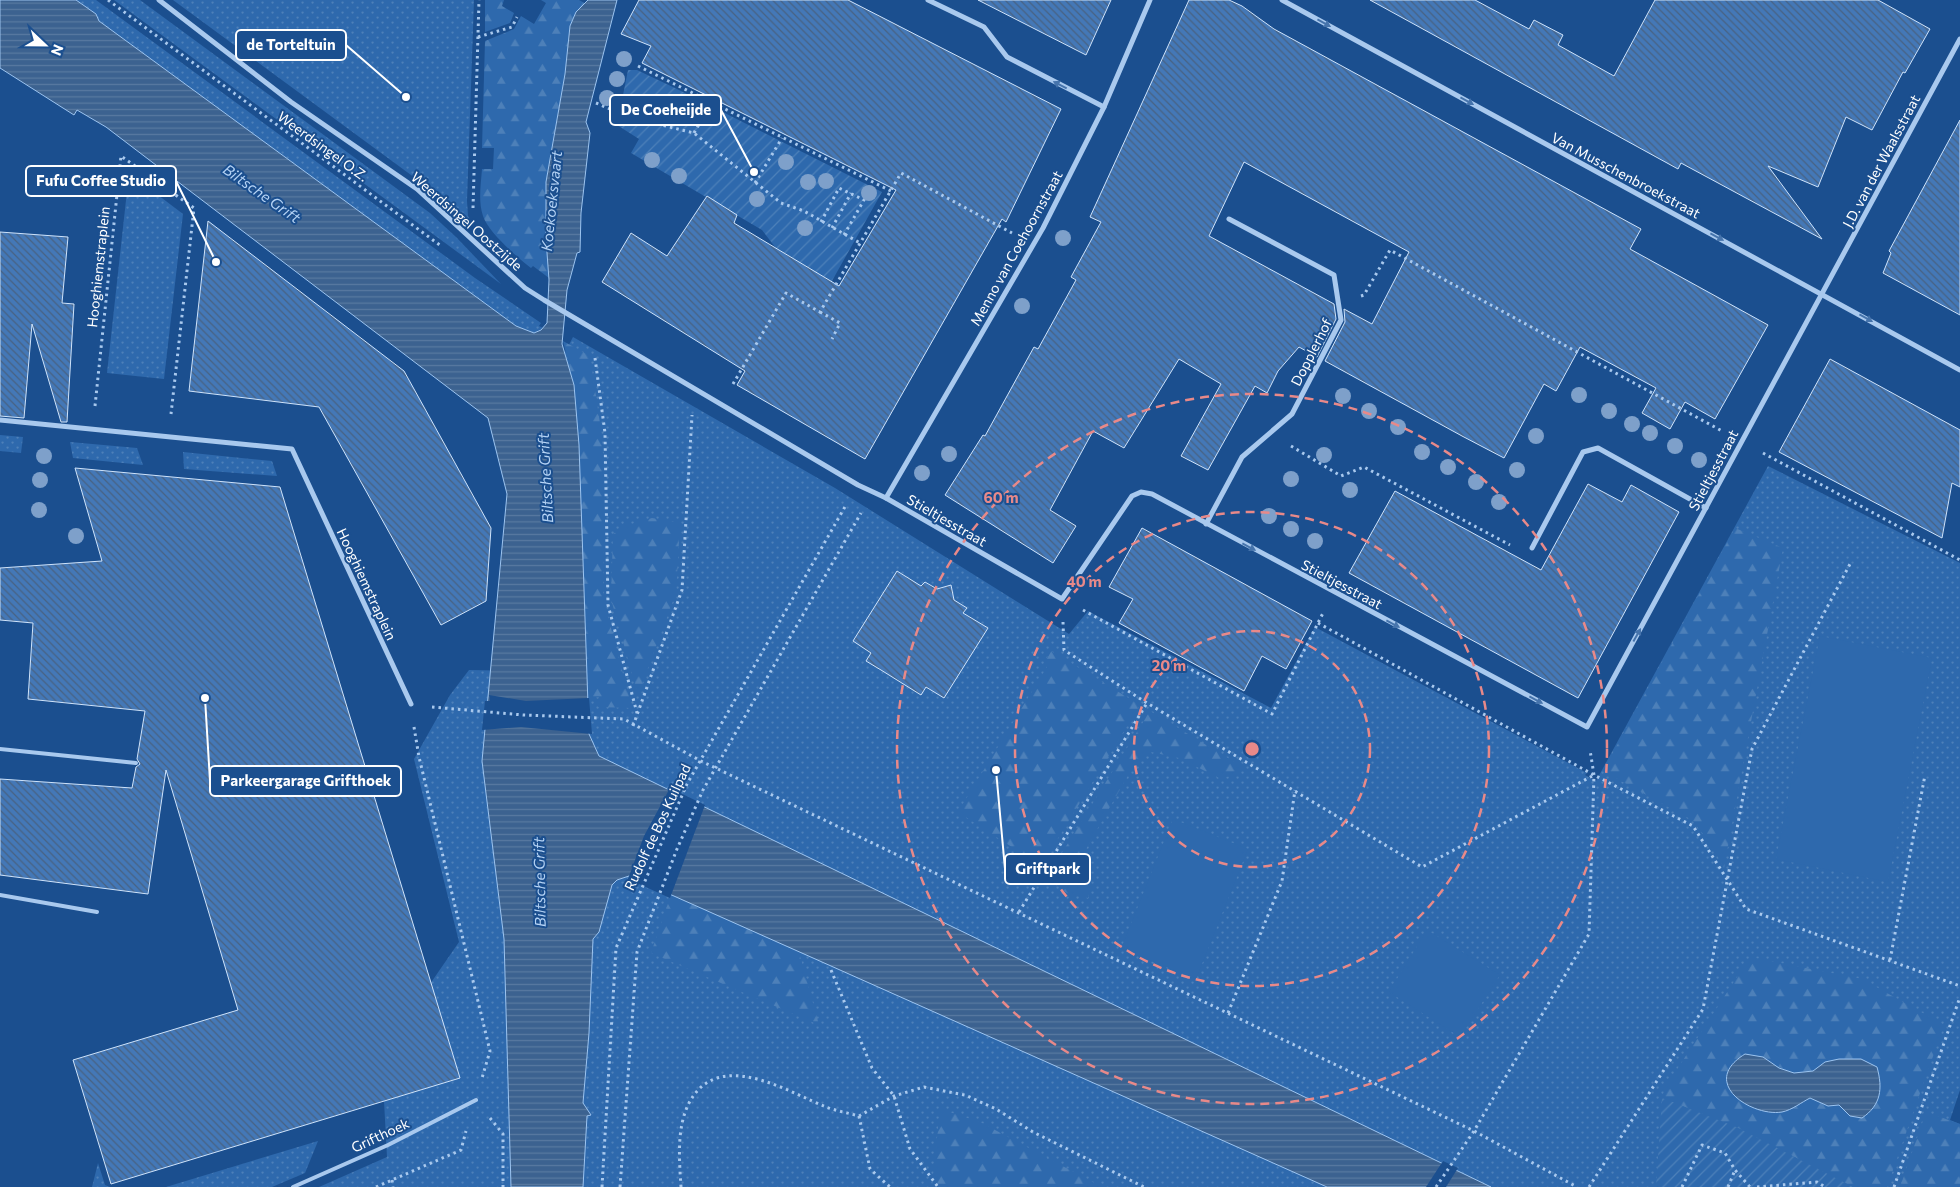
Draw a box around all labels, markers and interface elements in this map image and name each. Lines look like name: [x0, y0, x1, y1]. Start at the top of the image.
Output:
one-way arrow: [1318, 19, 1331, 28]
north arrow: [20, 20, 70, 70]
callout: de Torteltuin: [236, 30, 346, 60]
text: de Torteltuin: [246, 35, 336, 53]
text: N: [48, 42, 67, 58]
one-way arrow: [1053, 81, 1067, 89]
street label: J.D. van der Waalsstraat: [1839, 91, 1923, 230]
callout: De Coeheijde: [610, 95, 721, 125]
one-way arrow: [1460, 97, 1474, 105]
text: De Coeheijde: [621, 100, 711, 118]
street label: Weerdsingel O.Z.: [274, 107, 372, 185]
street label: Van Musschenbroekstraat: [1549, 129, 1704, 222]
water label: Koekoeksvaart: [537, 149, 565, 252]
water label: Biltsche Grift: [220, 160, 305, 227]
callout: Fufu Coffee Studio: [26, 166, 176, 196]
street label: Menno van Coehoornstraat: [966, 167, 1066, 328]
street label: Weerdsingel Oostzijde: [408, 168, 526, 274]
text: Fufu Coffee Studio: [36, 171, 166, 189]
street label: Hooghiemstraplein: [83, 206, 113, 328]
one-way arrow: [1710, 233, 1725, 241]
one-way arrow: [1858, 314, 1873, 322]
street label: Dopplerhof: [1287, 315, 1335, 389]
street label: Stieltjesstraat: [1685, 426, 1742, 513]
water label: Biltsche Grift: [534, 432, 556, 523]
text: 60 m: [983, 488, 1019, 506]
street label: Stieltjesstraat: [904, 490, 990, 550]
street label: Hooghiemstraplein: [334, 525, 400, 643]
one-way arrow: [1242, 543, 1257, 551]
street label: Stieltjesstraat: [1299, 556, 1386, 613]
text: 40 m: [1066, 572, 1102, 590]
one-way arrow: [1386, 619, 1399, 628]
one-way arrow: [1633, 628, 1641, 642]
text: 20 m: [1152, 656, 1186, 674]
one-way arrow: [1529, 696, 1543, 704]
centre of rings: [1243, 740, 1261, 758]
street label: Rudolf de Bos Kuilpad: [620, 761, 694, 893]
callout: Parkeergarage Grifthoek: [210, 766, 401, 796]
text: Parkeergarage Grifthoek: [221, 771, 392, 789]
water label: Biltsche Grift: [529, 836, 549, 927]
callout: Griftpark: [1005, 854, 1090, 884]
text: Griftpark: [1015, 859, 1081, 877]
street label: Grifthoek: [348, 1114, 412, 1156]

